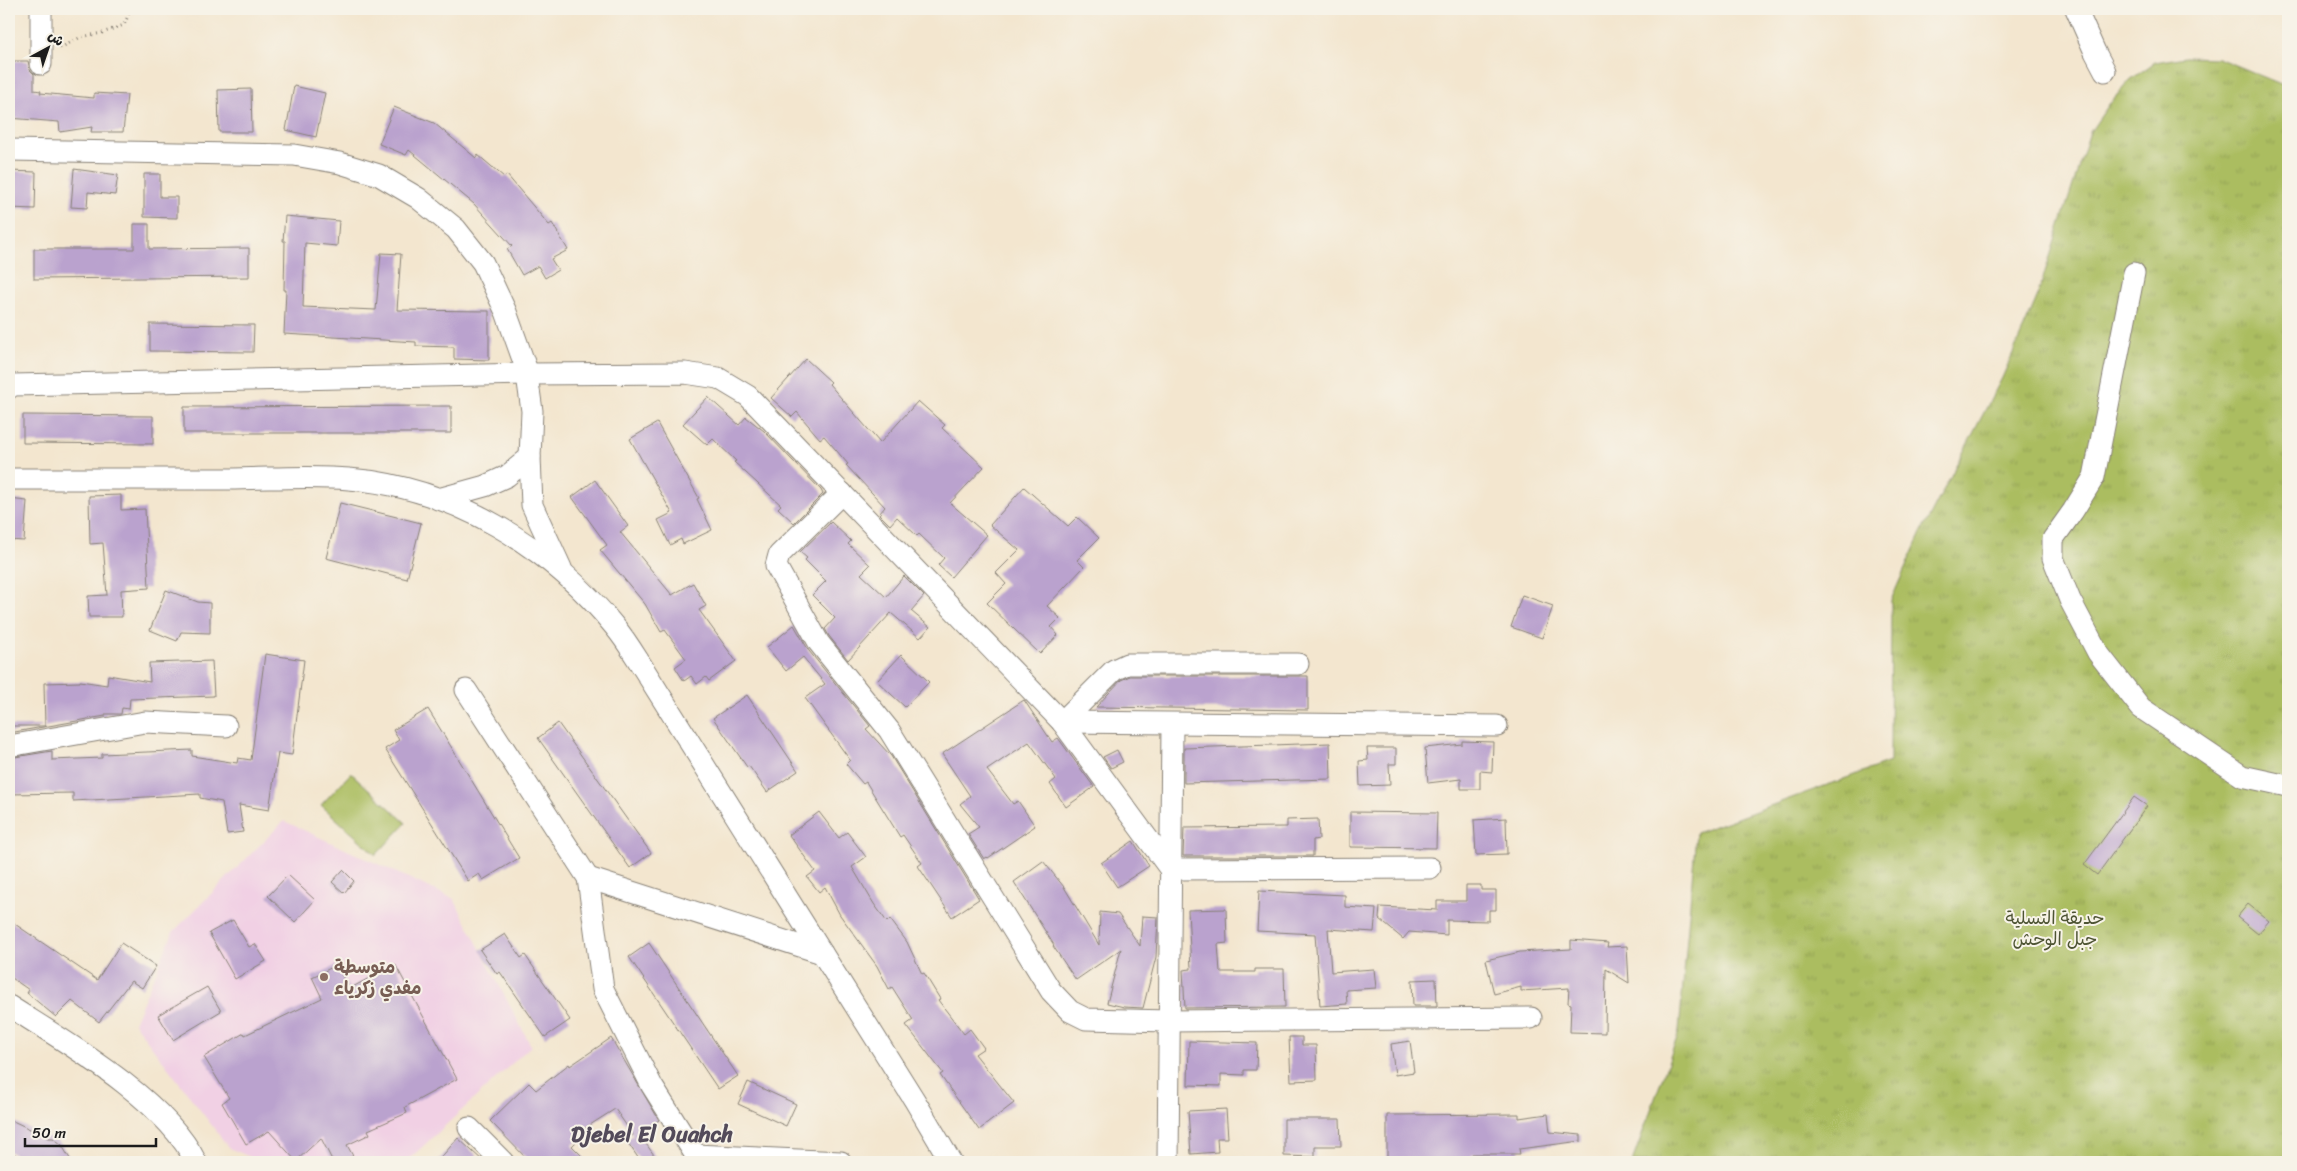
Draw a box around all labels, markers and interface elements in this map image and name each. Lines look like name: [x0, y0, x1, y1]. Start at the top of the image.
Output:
north arrow: [22, 22, 72, 72]
text: ش: [42, 24, 70, 53]
park label: حديقة التسلية جبل الوحش: [2005, 902, 2105, 955]
place label: متوسطة مفدي زكرياء: [334, 951, 421, 1004]
marker: متوسطة مفدي زكرياء: [318, 971, 330, 983]
district label: Djebel El Ouahch: [571, 1115, 733, 1154]
scale bar: [25, 1116, 156, 1148]
text: 50 m: [32, 1120, 67, 1146]

